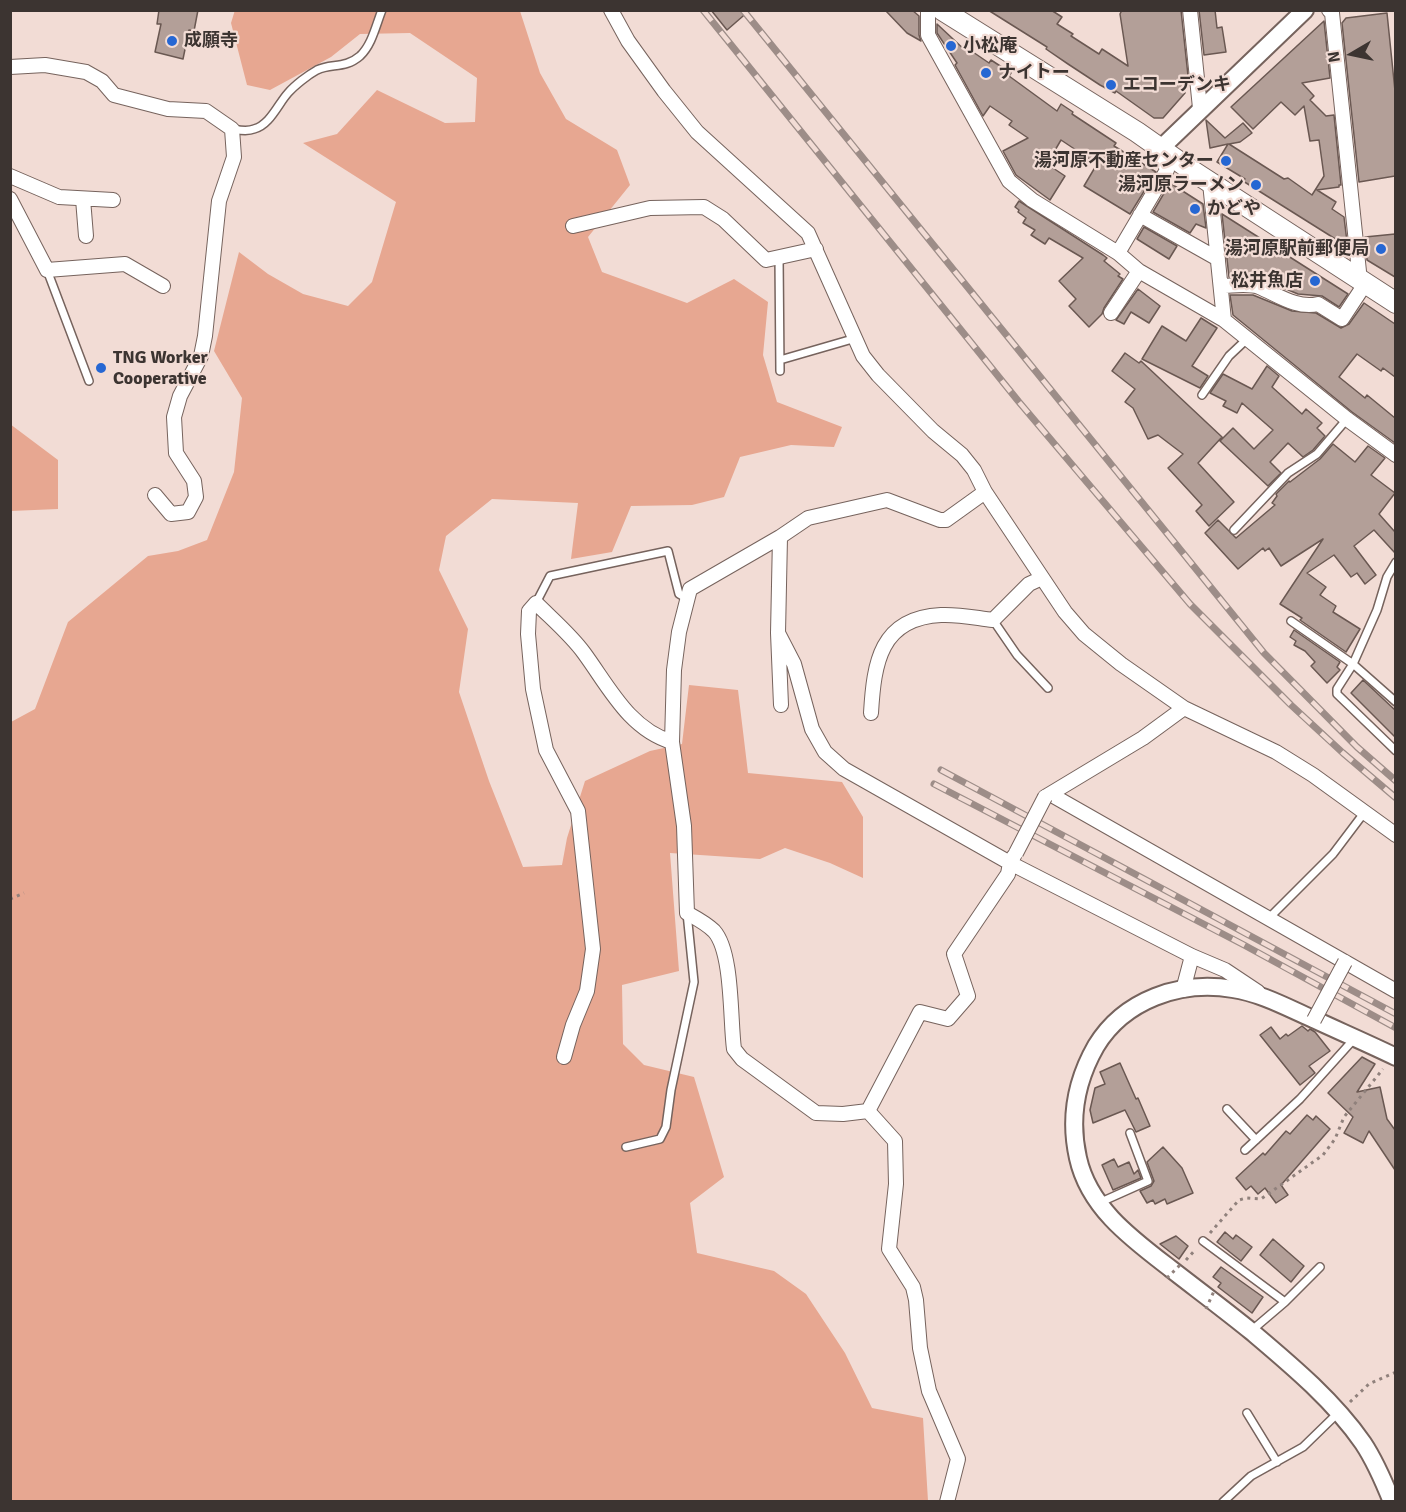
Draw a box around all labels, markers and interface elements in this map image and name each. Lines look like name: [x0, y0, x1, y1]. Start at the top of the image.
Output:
north arrow: [1322, 24, 1382, 84]
place label: 成願寺: [184, 30, 238, 52]
marker: 成願寺: [165, 34, 179, 48]
place label: 小松庵: [963, 35, 1017, 57]
marker: 小松庵: [944, 39, 958, 53]
text: N: [1323, 50, 1345, 64]
place label: ナイトー: [998, 62, 1070, 84]
marker: ナイトー: [979, 66, 993, 80]
place label: エコーデンキ: [1123, 74, 1231, 96]
marker: エコーデンキ: [1104, 78, 1118, 92]
place label: 湯河原不動産センター: [1034, 150, 1214, 172]
marker: 湯河原不動産センター: [1219, 154, 1233, 168]
place label: 湯河原ラーメン: [1118, 174, 1244, 196]
marker: 湯河原ラーメン: [1249, 178, 1263, 192]
place label: かどや: [1207, 198, 1261, 220]
marker: かどや: [1188, 202, 1202, 216]
place label: 湯河原駅前郵便局: [1225, 238, 1369, 260]
marker: 湯河原駅前郵便局: [1374, 242, 1388, 256]
place label: 松井魚店: [1231, 270, 1303, 292]
marker: 松井魚店: [1308, 274, 1322, 288]
place label: TNG Worker Cooperative: [113, 347, 208, 389]
marker: TNG Worker Cooperative: [94, 361, 108, 375]

